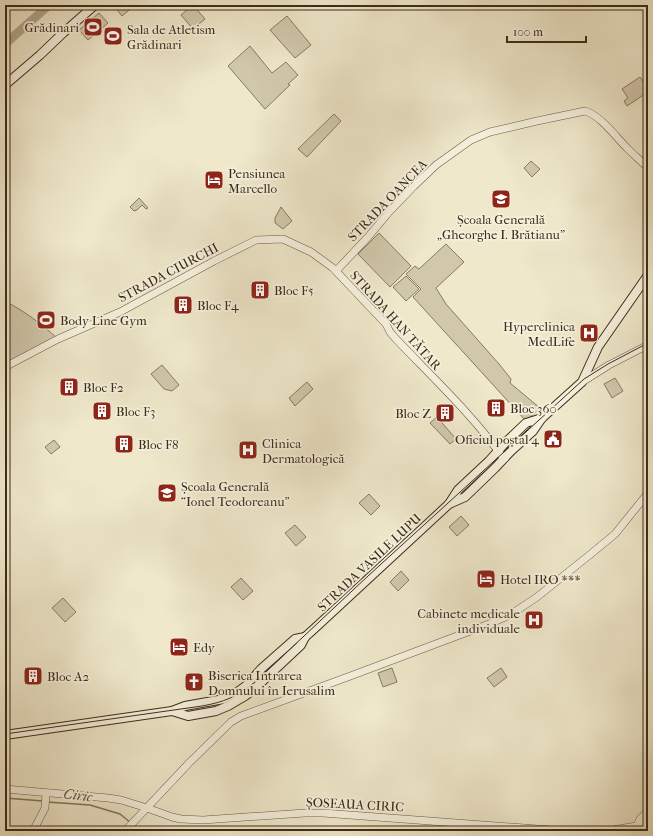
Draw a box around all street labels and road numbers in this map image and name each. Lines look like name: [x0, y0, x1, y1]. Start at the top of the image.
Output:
street label: STRADA OANCEA: [345, 156, 430, 244]
street label: STRADA CIURCHI: [116, 240, 221, 305]
street label: STRADA HAN TĂTAR: [347, 268, 445, 373]
street label: STRADA VASILE LUPU: [314, 510, 424, 614]
street label: ȘOSEAUA CIRIC: [306, 794, 405, 815]

